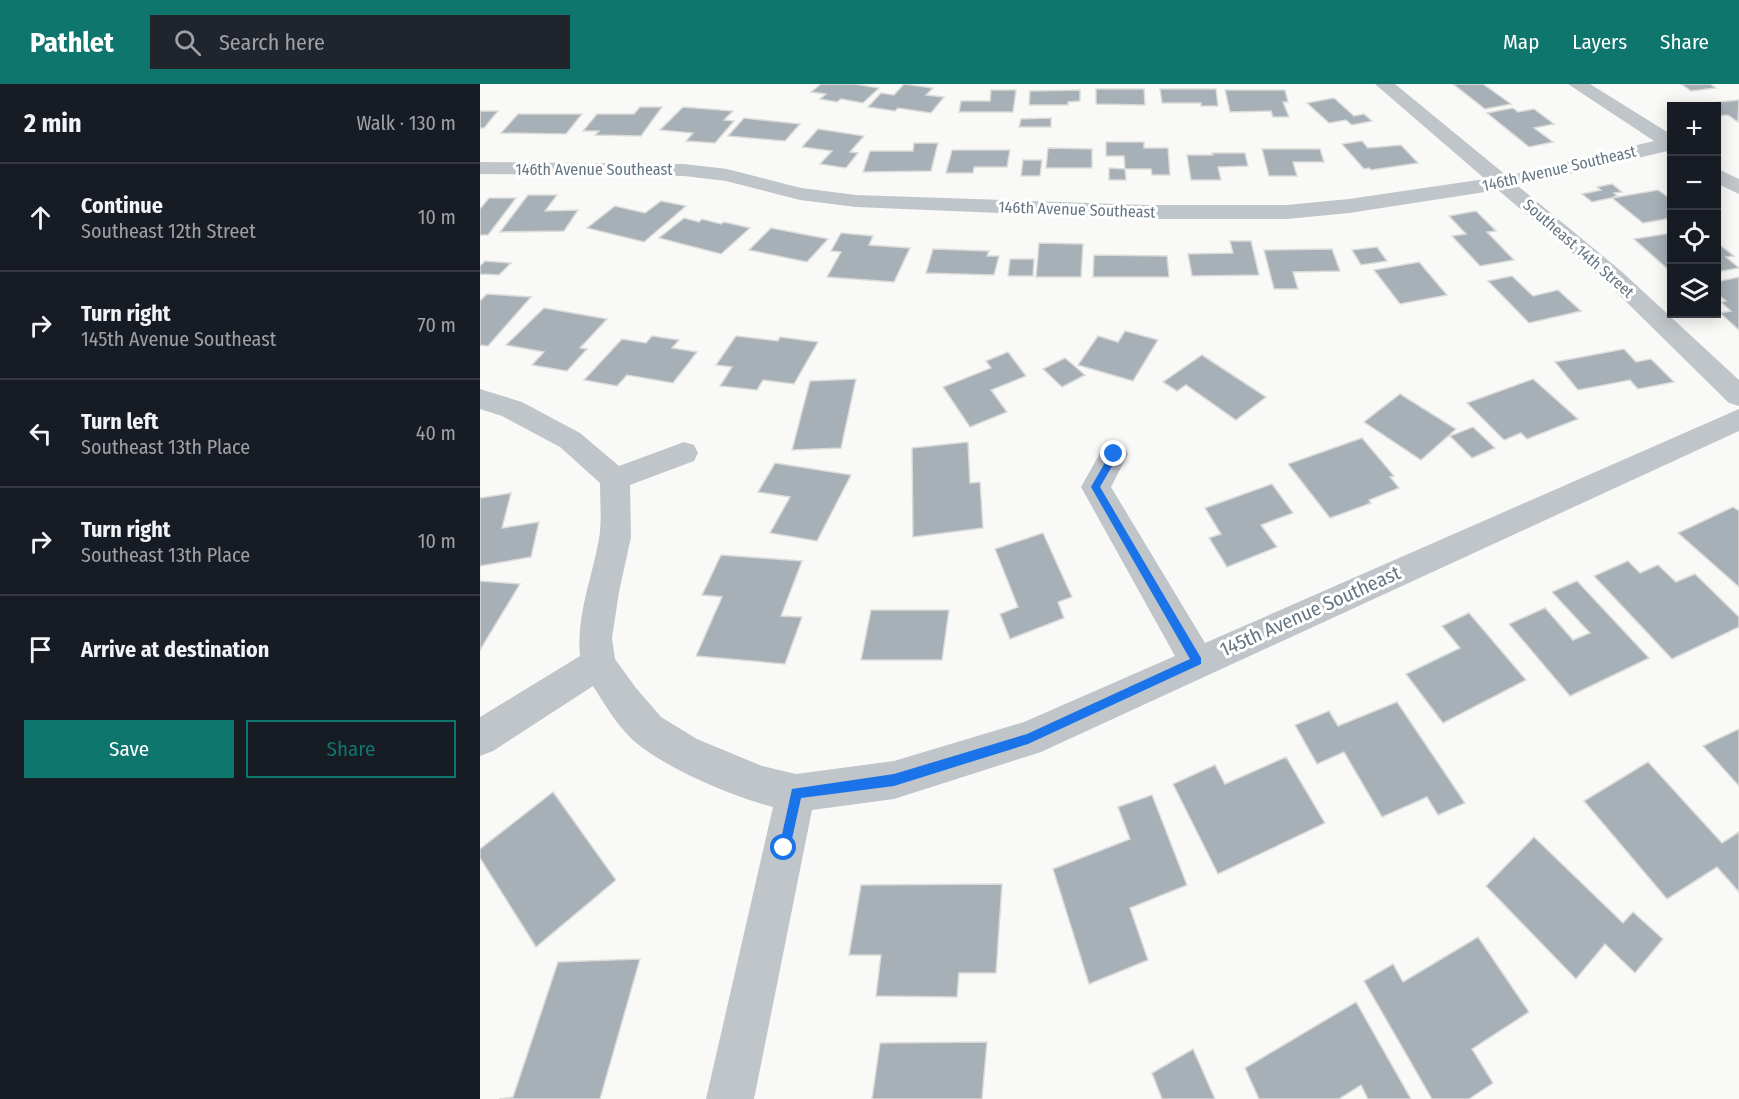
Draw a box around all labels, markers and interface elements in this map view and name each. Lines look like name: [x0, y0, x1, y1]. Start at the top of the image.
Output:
search box: [150, 15, 570, 69]
text: Pathlet: [30, 26, 114, 59]
icon: search: [171, 26, 204, 59]
text: Search here: [219, 29, 325, 56]
text: Map: [1503, 29, 1539, 55]
text: Layers: [1572, 29, 1627, 55]
text: Share: [1660, 29, 1709, 55]
map controls: [1667, 102, 1721, 318]
button: +: [1667, 102, 1721, 156]
text: 2 min: [24, 108, 82, 139]
text: Walk · 130 m: [356, 111, 456, 135]
street label: 146th Avenue Southeast: [1480, 141, 1639, 195]
button: −: [1667, 156, 1721, 210]
street label: 146th Avenue Southeast: [515, 160, 673, 179]
text: Continue: [81, 192, 163, 219]
street label: Southeast 14th Street: [1519, 195, 1638, 302]
street label: 146th Avenue Southeast: [998, 197, 1157, 222]
icon: ahead: [24, 201, 57, 234]
text: 10 m: [418, 205, 456, 229]
button: locate: [1667, 210, 1721, 264]
text: Southeast 12th Street: [81, 219, 256, 243]
button: layers: [1667, 264, 1721, 318]
text: Turn right: [81, 300, 170, 327]
icon: right: [24, 309, 57, 342]
text: 70 m: [418, 313, 456, 337]
text: 145th Avenue Southeast: [81, 327, 276, 351]
text: Turn left: [81, 408, 159, 435]
icon: left: [24, 417, 57, 450]
text: 40 m: [416, 421, 456, 445]
text: Southeast 13th Place: [81, 435, 250, 459]
route end: [1100, 440, 1126, 466]
text: Turn right: [81, 516, 170, 543]
icon: right: [24, 525, 57, 558]
text: 10 m: [418, 529, 456, 553]
text: Southeast 13th Place: [81, 543, 250, 567]
street label: 145th Avenue Southeast: [1216, 560, 1405, 662]
icon: arrive: [24, 633, 57, 666]
text: Arrive at destination: [81, 636, 269, 663]
button: Save: [24, 720, 234, 778]
button: Share: [246, 720, 456, 778]
route start: [770, 834, 796, 860]

